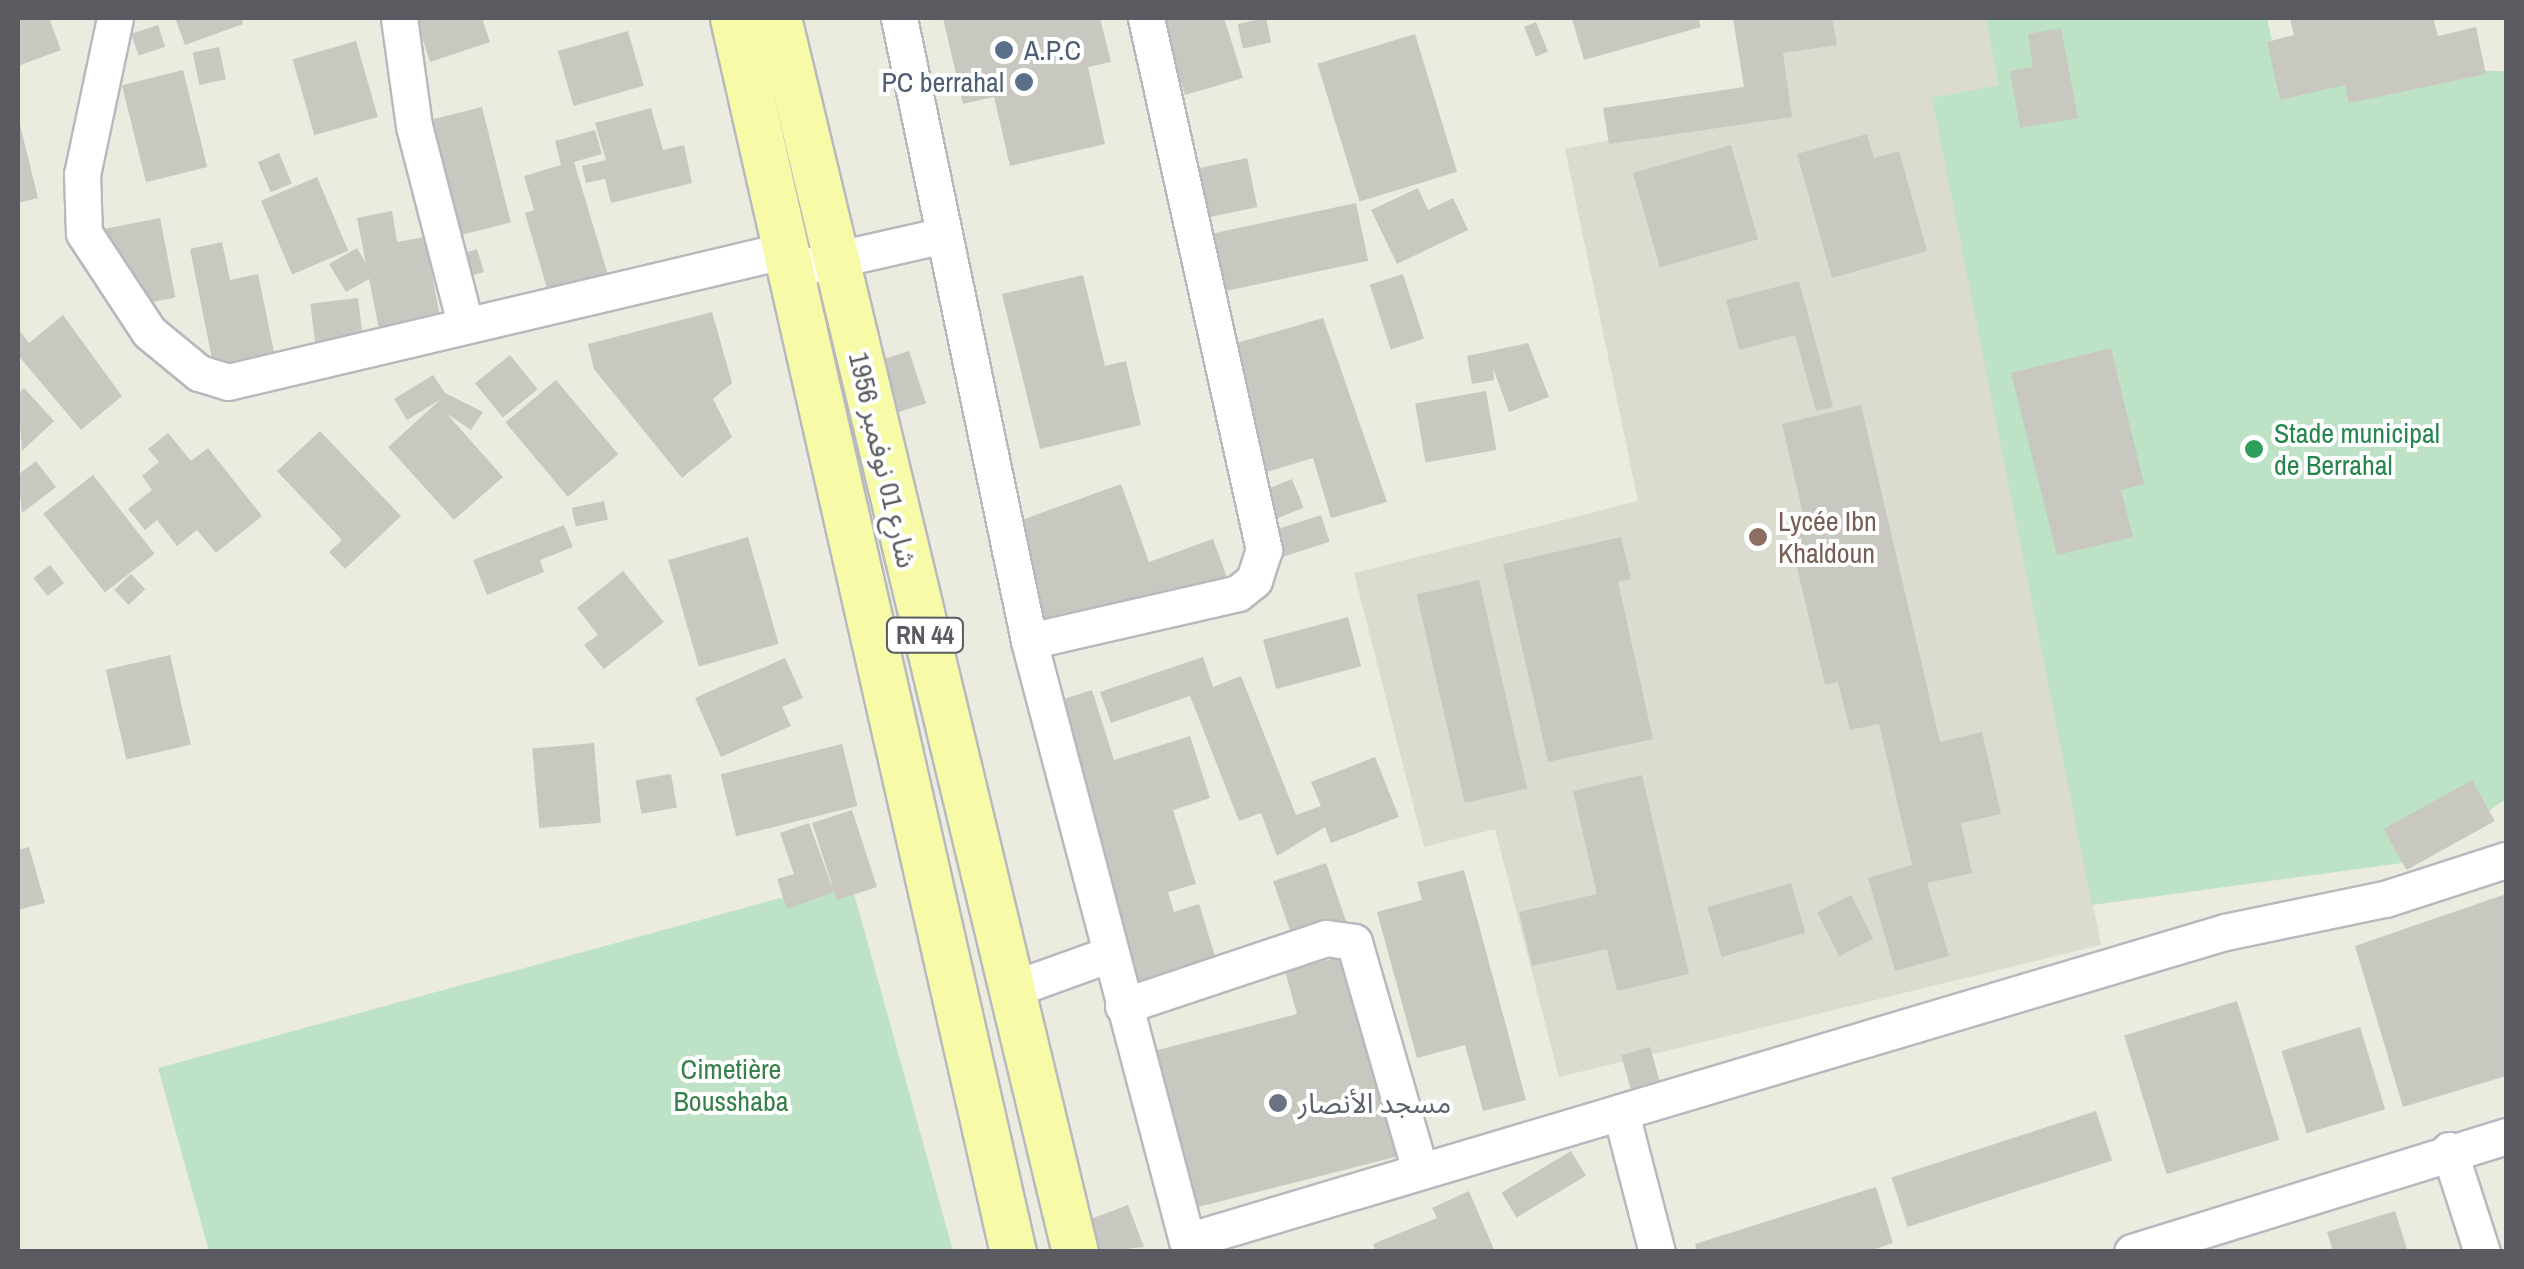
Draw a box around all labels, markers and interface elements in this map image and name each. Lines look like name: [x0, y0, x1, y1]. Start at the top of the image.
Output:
place label: A.P.C: [1024, 33, 1081, 67]
marker: A.P.C: [993, 39, 1015, 61]
place label: PC berrahal: [882, 65, 1004, 99]
marker: PC berrahal: [1013, 71, 1035, 93]
street label: شارع 01 نوفمبر 1956: [842, 349, 924, 571]
place label: Stade municipal de Berrahal: [2274, 416, 2440, 482]
marker: Stade municipal de Berrahal: [2243, 438, 2265, 460]
place label: Lycée Ibn Khaldoun: [1778, 504, 1877, 570]
marker: Lycée Ibn Khaldoun: [1747, 526, 1769, 548]
road number: RN 44: [885, 615, 965, 655]
park label: Cimetière Bousshaba: [674, 1052, 788, 1118]
place label: مسجد الأنصار: [1298, 1086, 1451, 1120]
marker: مسجد الأنصار: [1267, 1092, 1289, 1114]

